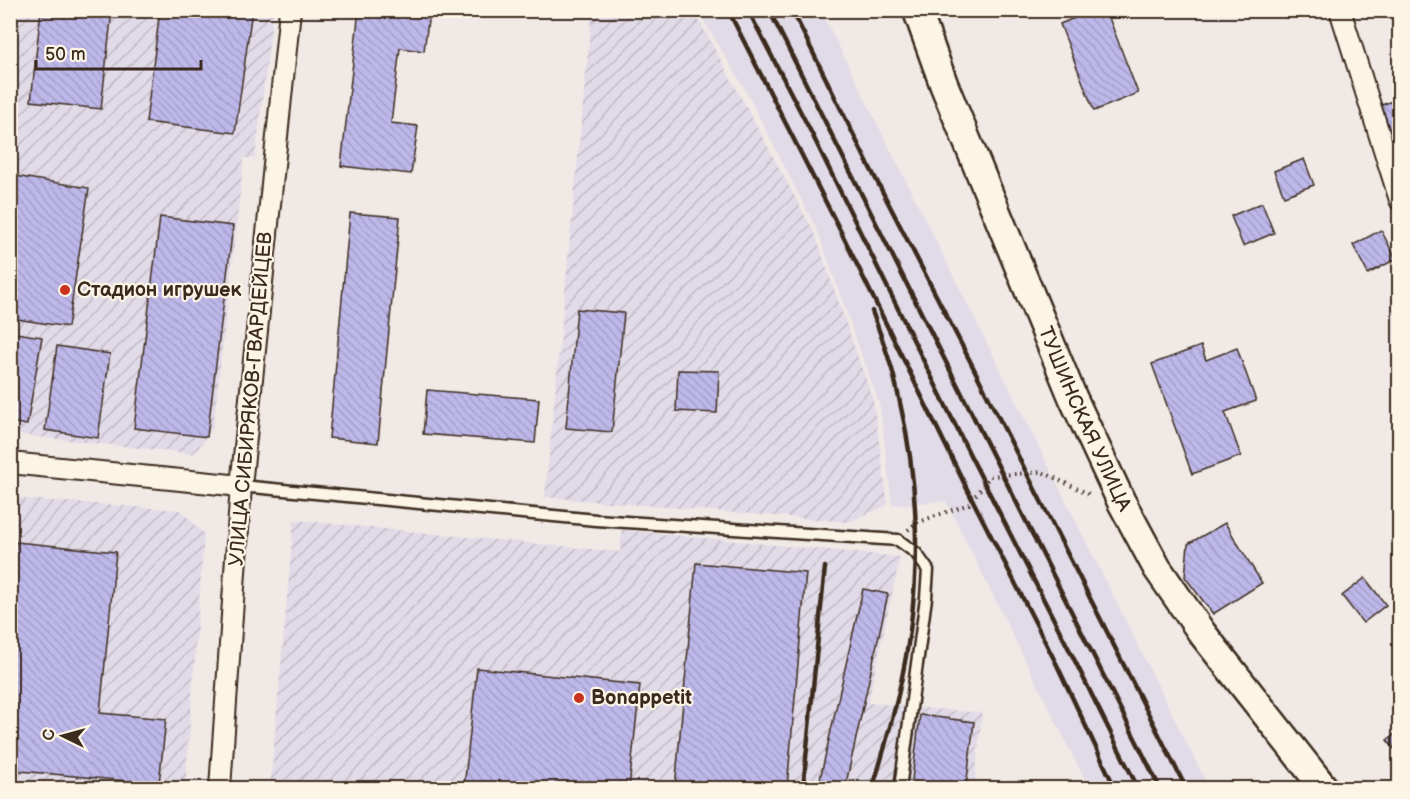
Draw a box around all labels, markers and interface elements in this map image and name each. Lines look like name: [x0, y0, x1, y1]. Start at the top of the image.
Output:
scale bar: [36, 33, 201, 71]
text: 50 m: [45, 44, 86, 65]
street label: УЛИЦА СИБИРЯКОВ-ГВАРДЕЙЦЕВ: [224, 231, 278, 567]
place label: Стадион игрушек: [77, 278, 241, 302]
marker: Стадион игрушек: [58, 283, 72, 297]
street label: ТУШИНСКАЯ УЛИЦА: [1033, 323, 1137, 516]
place label: Bonappetit: [591, 686, 692, 710]
marker: Bonappetit: [572, 691, 586, 705]
north arrow: [33, 706, 93, 766]
text: С: [40, 728, 60, 741]

